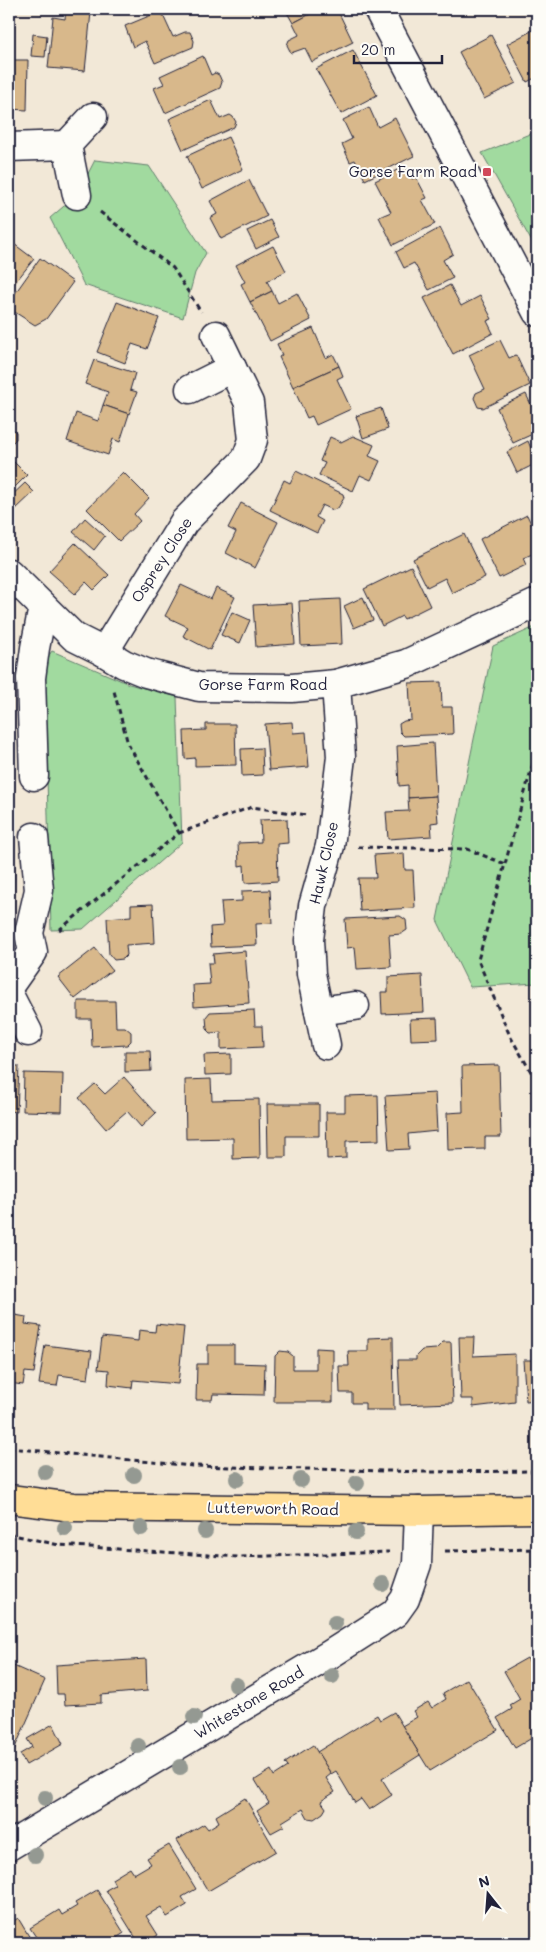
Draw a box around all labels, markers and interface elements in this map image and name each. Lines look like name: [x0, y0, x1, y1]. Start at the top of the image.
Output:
scale bar: [354, 32, 441, 64]
text: 20 m: [361, 39, 395, 59]
place label: Gorse Farm Road: [349, 161, 477, 181]
marker: Gorse Farm Road: [481, 166, 493, 178]
street label: Osprey Close: [126, 513, 196, 606]
street label: Gorse Farm Road: [199, 674, 327, 694]
street label: Hawk Close: [304, 819, 342, 906]
street label: Lutterworth Road: [207, 1497, 339, 1519]
street label: Whitestone Road: [190, 1661, 307, 1743]
north arrow: [464, 1870, 514, 1920]
text: N: [476, 1870, 492, 1892]

